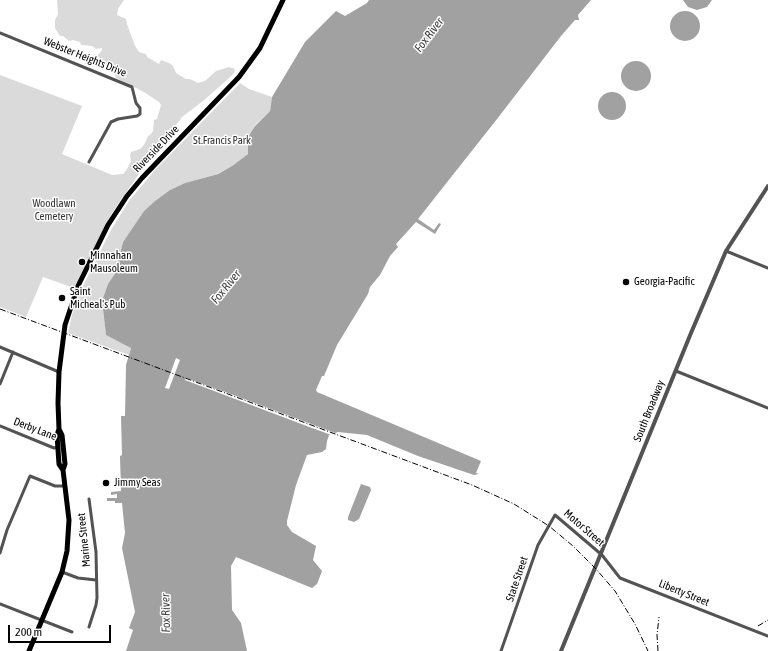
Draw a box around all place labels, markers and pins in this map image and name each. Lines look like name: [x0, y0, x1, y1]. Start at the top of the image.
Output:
place label: Minnahan Mausoleum: [90, 249, 138, 275]
marker: Minnahan Mausoleum: [77, 257, 87, 267]
place label: Georgia-Pacific: [634, 275, 694, 289]
marker: Georgia-Pacific: [621, 277, 631, 287]
place label: Saint Micheal's Pub: [70, 285, 125, 311]
marker: Saint Micheal's Pub: [57, 293, 67, 303]
place label: Jimmy Seas: [114, 476, 161, 490]
marker: Jimmy Seas: [101, 478, 111, 488]

